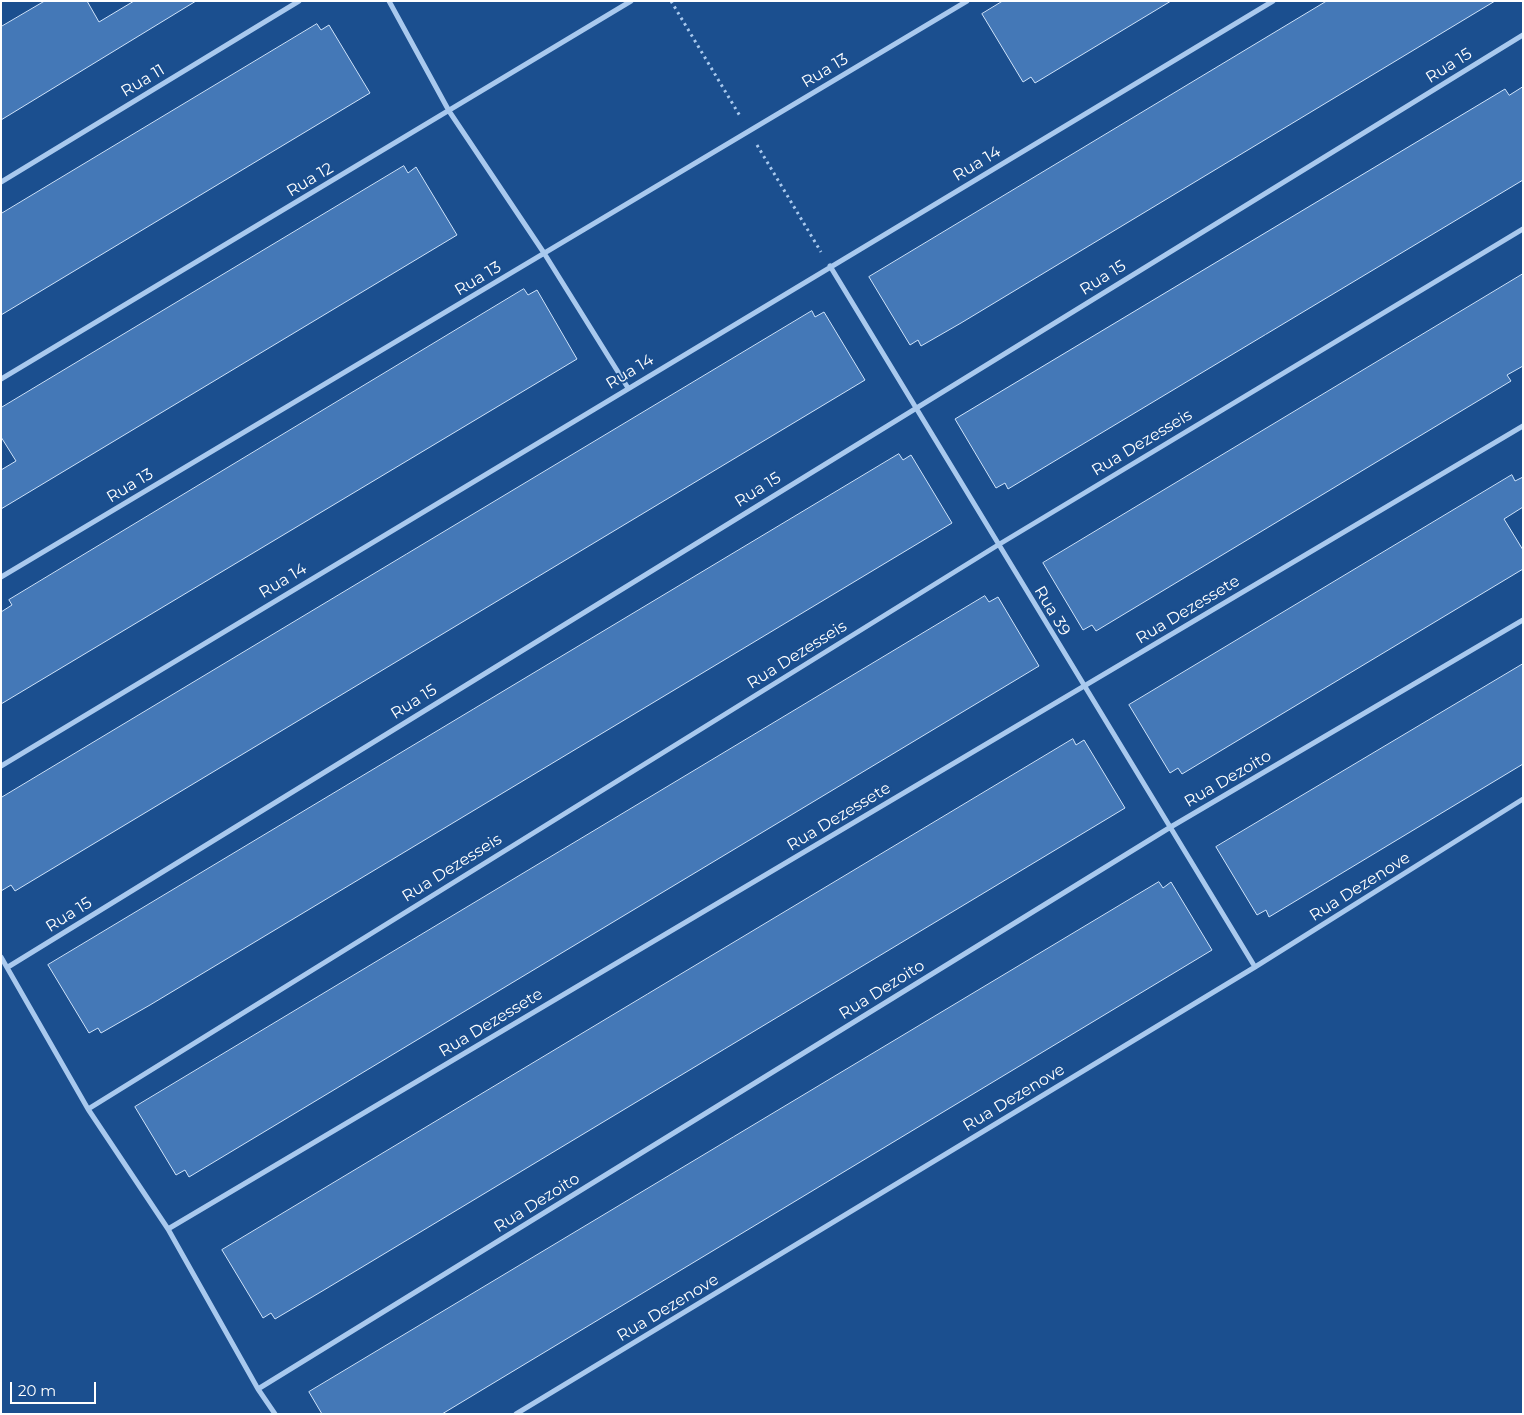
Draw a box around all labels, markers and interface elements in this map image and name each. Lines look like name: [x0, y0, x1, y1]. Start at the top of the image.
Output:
street label: Rua 15: [1422, 44, 1476, 88]
street label: Rua 13: [798, 50, 852, 92]
street label: Rua 11: [118, 61, 168, 101]
street label: Rua 14: [950, 142, 1004, 186]
street label: Rua 12: [283, 159, 337, 201]
street label: Rua 15: [1076, 256, 1130, 300]
street label: Rua 13: [451, 258, 505, 300]
street label: Rua 14: [603, 350, 657, 394]
street label: Rua Dezesseis: [1088, 405, 1196, 481]
street label: Rua 13: [103, 465, 157, 507]
street label: Rua 15: [731, 468, 785, 512]
street label: Rua 14: [256, 559, 310, 603]
street label: Rua Dezessete: [1133, 571, 1243, 649]
street label: Rua 39: [1030, 583, 1074, 639]
street label: Rua Dezesseis: [744, 617, 850, 693]
street label: Rua 15: [387, 680, 441, 724]
street label: Rua Dezoito: [1181, 746, 1275, 812]
street label: Rua Dezessete: [784, 778, 894, 856]
street label: Rua Dezesseis: [399, 830, 505, 906]
street label: Rua Dezenove: [1306, 848, 1414, 926]
street label: Rua 15: [42, 893, 96, 937]
street label: Rua Dezoito: [836, 956, 928, 1024]
street label: Rua Dezessete: [436, 984, 546, 1062]
street label: Rua Dezenove: [960, 1060, 1068, 1136]
street label: Rua Dezoito: [491, 1169, 583, 1237]
street label: Rua Dezenove: [614, 1270, 722, 1346]
scale bar: [12, 1372, 99, 1404]
text: 20 m: [18, 1381, 56, 1400]

